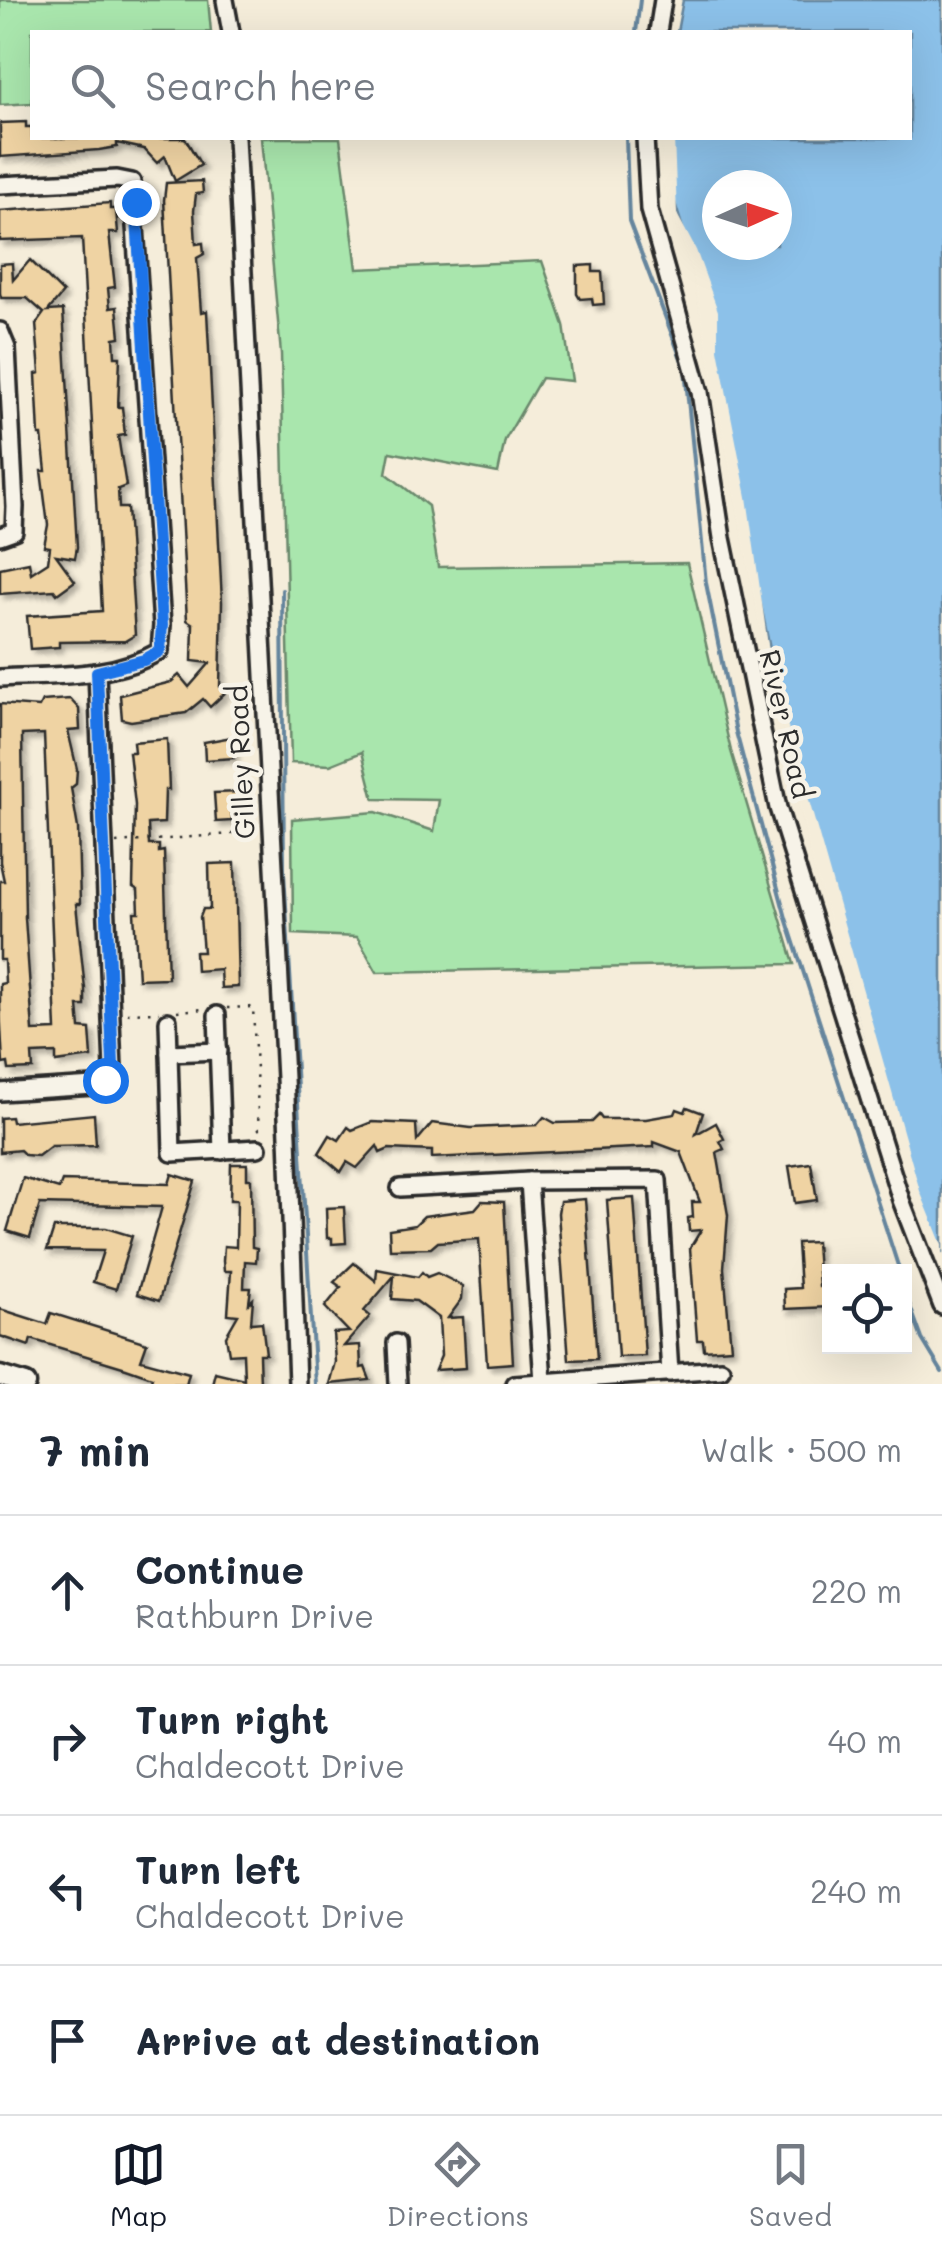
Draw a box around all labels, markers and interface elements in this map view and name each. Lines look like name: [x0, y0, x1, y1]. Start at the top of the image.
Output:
search box: [30, 30, 912, 140]
icon: search: [65, 58, 120, 113]
text: Search here: [145, 60, 376, 110]
north arrow: [702, 170, 792, 260]
route end: [114, 180, 160, 226]
street label: River Road: [752, 646, 822, 802]
street label: Gilley Road: [218, 684, 262, 840]
route start: [83, 1058, 129, 1104]
map controls: [822, 1264, 912, 1354]
button: locate: [822, 1264, 912, 1354]
text: 7 min: [40, 1422, 150, 1477]
text: Walk · 500 m: [701, 1428, 902, 1470]
text: Continue: [135, 1544, 304, 1594]
icon: ahead: [40, 1563, 95, 1618]
text: 220 m: [811, 1569, 902, 1611]
text: Rathburn Drive: [135, 1594, 374, 1636]
text: Turn right: [135, 1694, 329, 1744]
icon: right: [40, 1713, 95, 1768]
text: 40 m: [828, 1719, 902, 1761]
text: Chaldecott Drive: [135, 1744, 405, 1786]
text: Turn left: [135, 1844, 301, 1894]
icon: left: [40, 1863, 95, 1918]
text: 240 m: [810, 1869, 902, 1911]
text: Chaldecott Drive: [135, 1894, 405, 1936]
icon: arrive: [40, 2013, 95, 2068]
text: Arrive at destination: [135, 2015, 540, 2065]
tab: Map: [110, 2137, 167, 2233]
tab: Directions: [387, 2137, 529, 2233]
tab: Saved: [749, 2137, 832, 2233]

